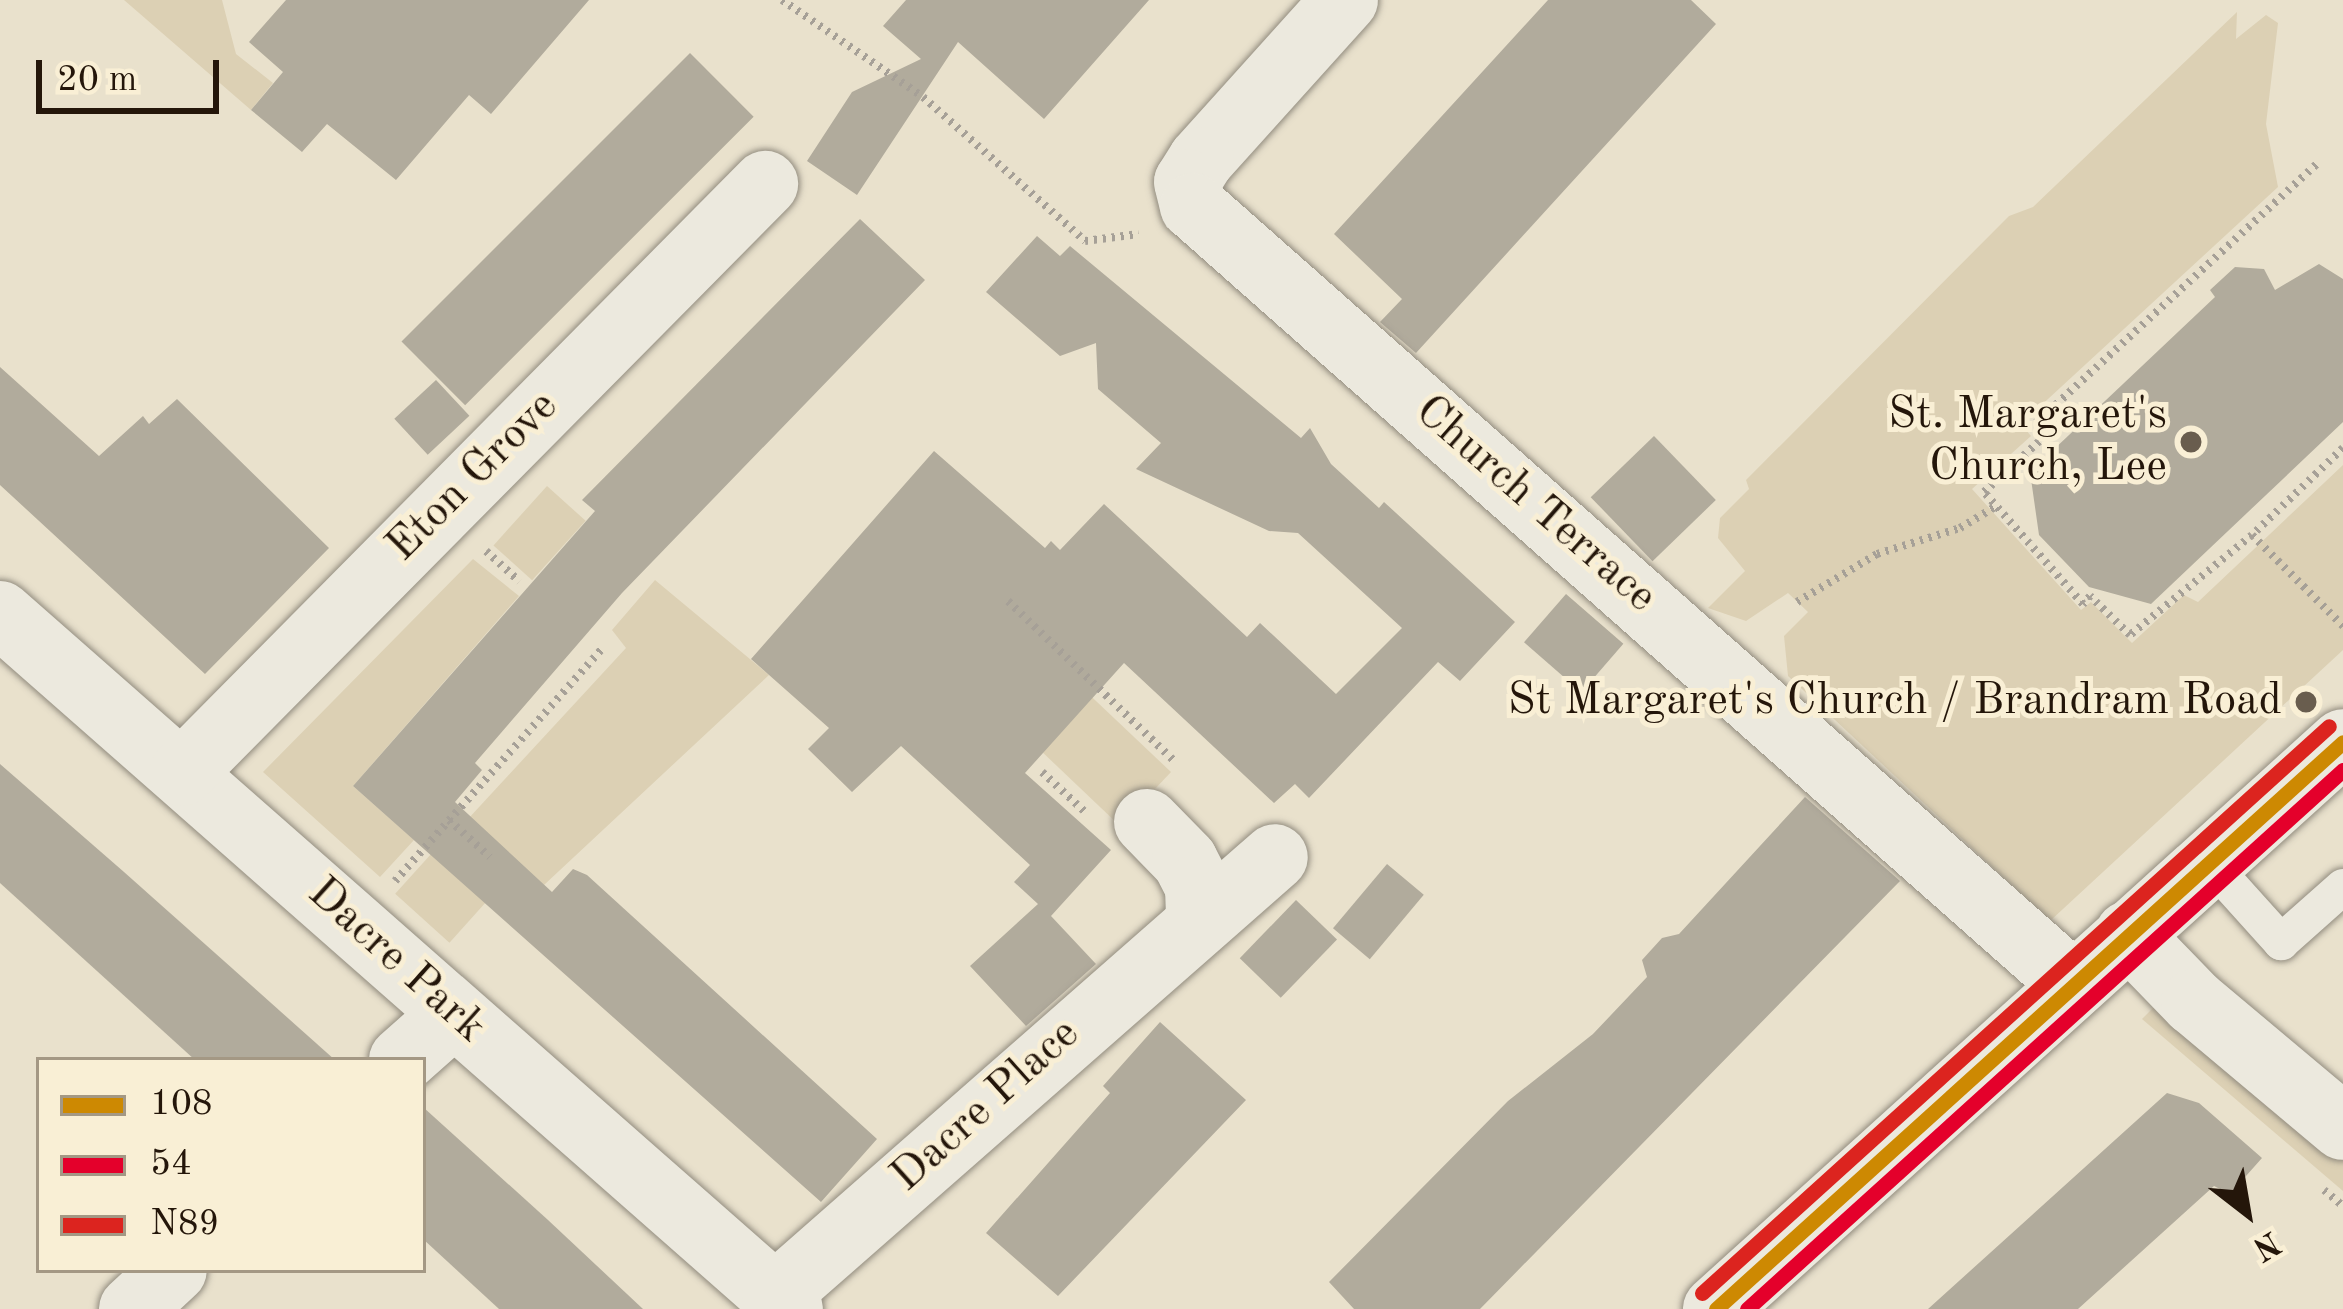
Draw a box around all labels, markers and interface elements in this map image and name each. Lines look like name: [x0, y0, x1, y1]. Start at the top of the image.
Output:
scale bar: [42, 36, 225, 110]
text: 20 m: [57, 63, 137, 99]
street label: Eton Grove: [376, 380, 570, 574]
street label: Church Terrace: [1403, 385, 1667, 625]
place label: St. Margaret's Church, Lee: [1888, 389, 2167, 495]
marker: St. Margaret's Church, Lee: [2178, 429, 2204, 455]
place label: St Margaret's Church / Brandram Road: [1508, 675, 2282, 729]
marker: St Margaret's Church / Brandram Road: [2293, 689, 2319, 715]
street label: Dacre Park: [296, 867, 496, 1055]
street label: Dacre Place: [881, 1008, 1091, 1204]
legend: [36, 1057, 426, 1273]
text: 108: [150, 1087, 213, 1123]
text: 54: [150, 1147, 192, 1183]
north arrow: [2187, 1153, 2307, 1273]
text: N89: [150, 1207, 219, 1243]
text: N: [2246, 1224, 2285, 1265]

